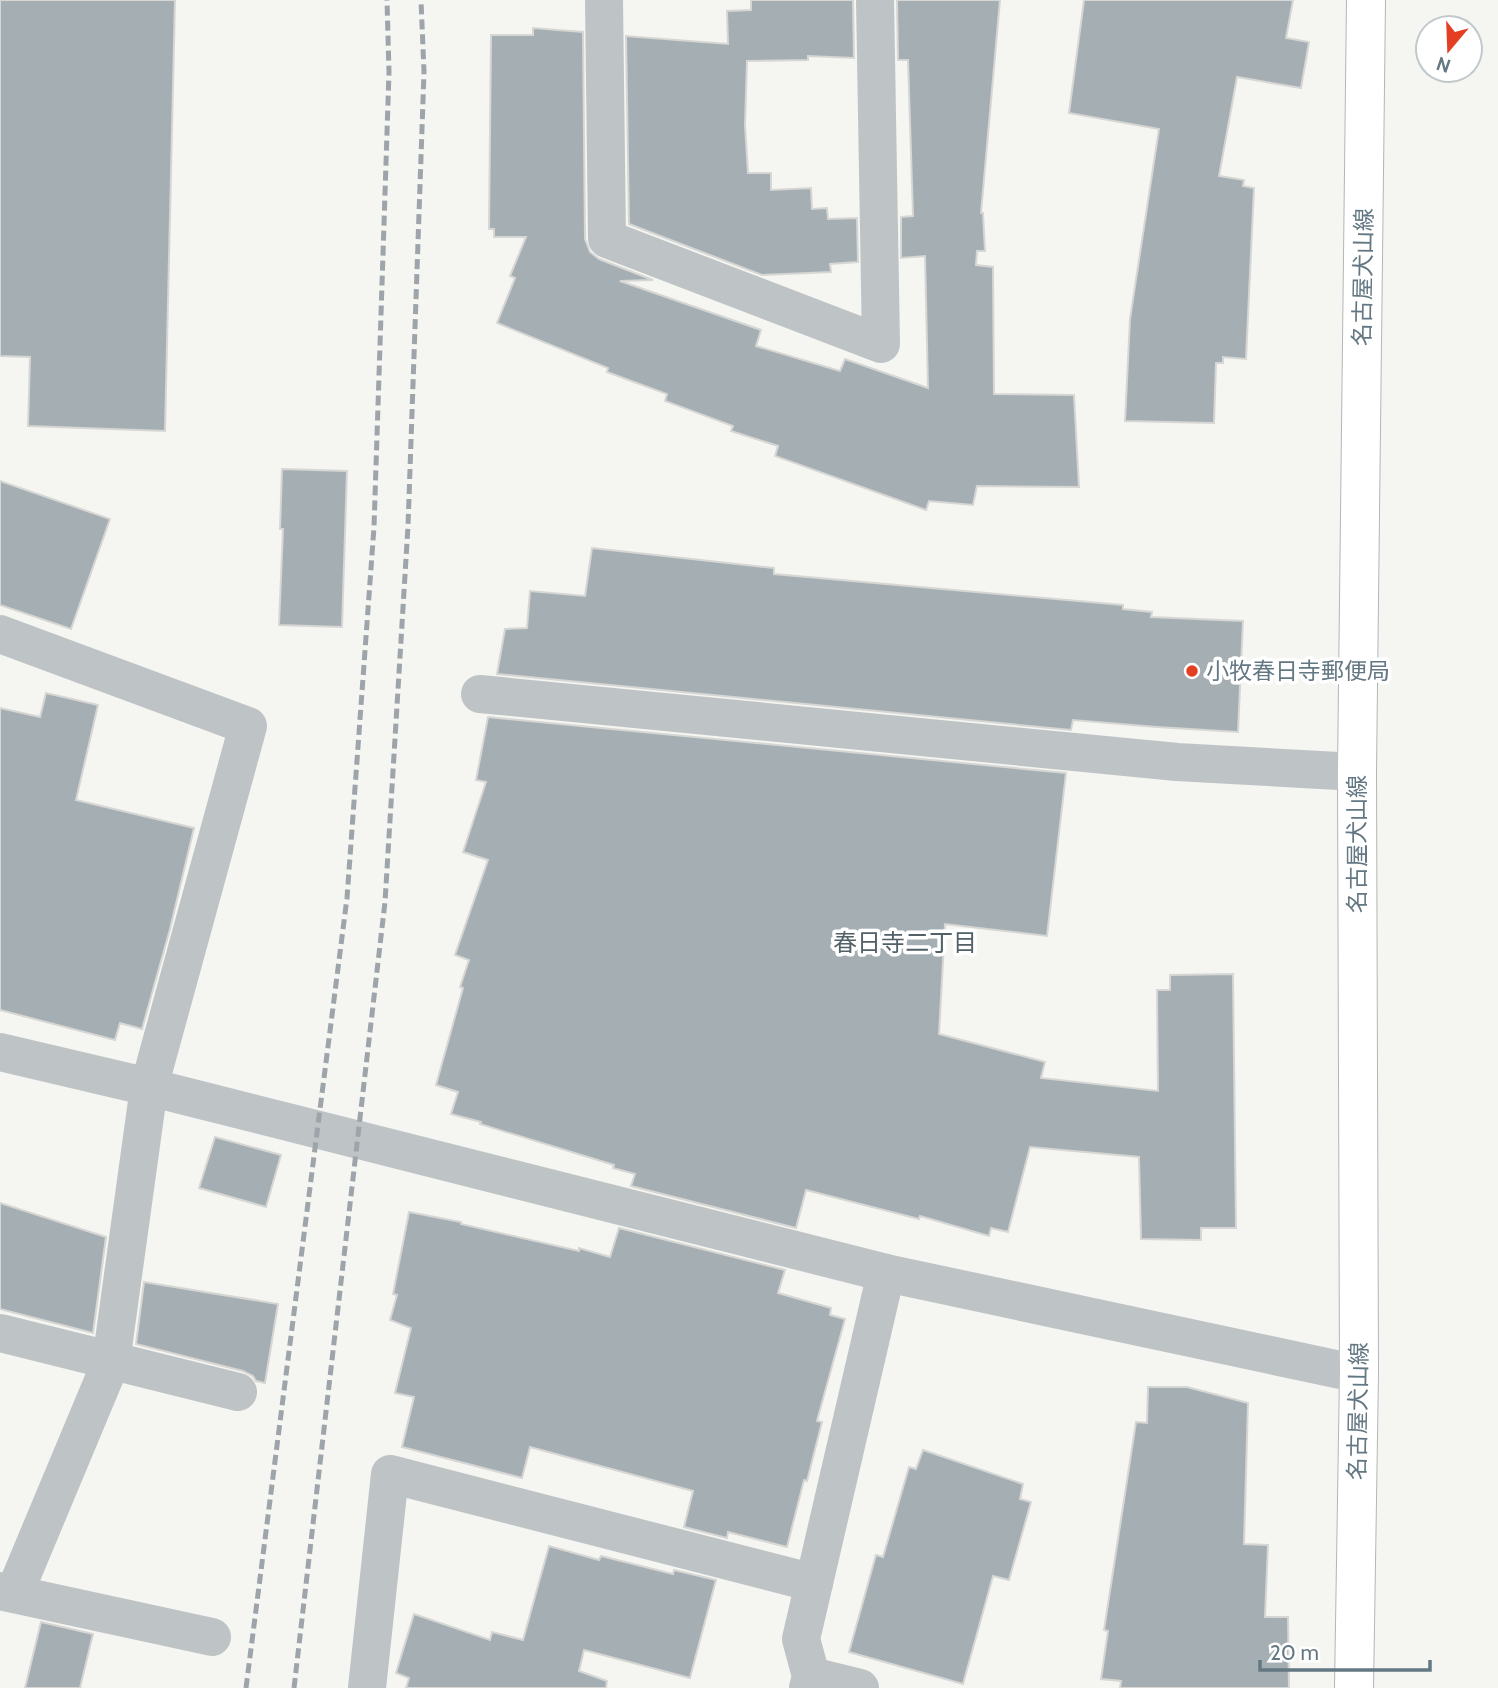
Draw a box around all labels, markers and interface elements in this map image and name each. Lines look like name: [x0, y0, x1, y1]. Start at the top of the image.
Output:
north arrow: [1414, 14, 1484, 84]
text: N: [1434, 52, 1454, 78]
street label: 名古屋犬山線: [1348, 208, 1378, 346]
place label: 小牧春日寺郵便局: [1206, 657, 1390, 685]
marker: 小牧春日寺郵便局: [1184, 663, 1200, 679]
street label: 名古屋犬山線: [1343, 775, 1371, 913]
district label: 春日寺二丁目: [833, 928, 977, 957]
street label: 名古屋犬山線: [1343, 1342, 1373, 1480]
scale bar: [1260, 1628, 1430, 1672]
text: 20 m: [1270, 1640, 1319, 1665]

